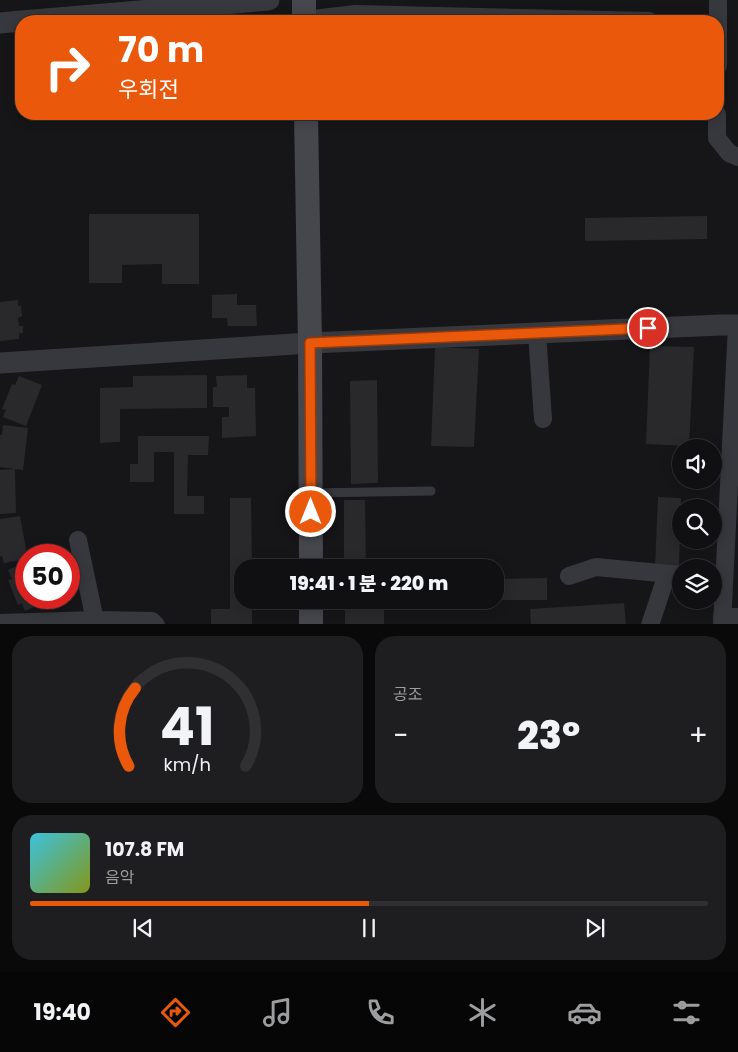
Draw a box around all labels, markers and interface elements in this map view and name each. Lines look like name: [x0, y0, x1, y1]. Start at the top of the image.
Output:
text: 70 m: [118, 25, 204, 74]
icon: right: [35, 35, 100, 100]
text: 우회전: [118, 74, 179, 105]
pin: [627, 307, 669, 349]
icon: arrive: [634, 314, 662, 342]
map controls: [672, 439, 722, 609]
button: sound: [672, 439, 722, 489]
position arrow: [284, 485, 336, 537]
button: search: [672, 499, 722, 549]
speed limit sign: 50: [15, 544, 80, 609]
button: layers: [672, 559, 722, 609]
text: 19:41 · 1 분 · 220 m: [290, 570, 448, 597]
text: 공조: [393, 683, 422, 706]
text: 41: [160, 690, 215, 763]
text: 23°: [517, 709, 580, 762]
text: −: [393, 716, 408, 755]
text: +: [689, 716, 708, 755]
text: km/h: [164, 752, 211, 777]
text: 107.8 FM: [105, 836, 184, 863]
text: 음악: [105, 866, 134, 889]
icon: previous: [129, 914, 157, 942]
icon: pause: [355, 914, 383, 942]
icon: next: [581, 914, 609, 942]
icon: directions: [158, 995, 193, 1030]
icon: music: [260, 995, 295, 1030]
icon: phone: [363, 995, 398, 1030]
icon: climate: [465, 995, 500, 1030]
icon: car: [567, 995, 602, 1030]
icon: filters: [669, 995, 704, 1030]
text: 19:40: [34, 997, 91, 1028]

